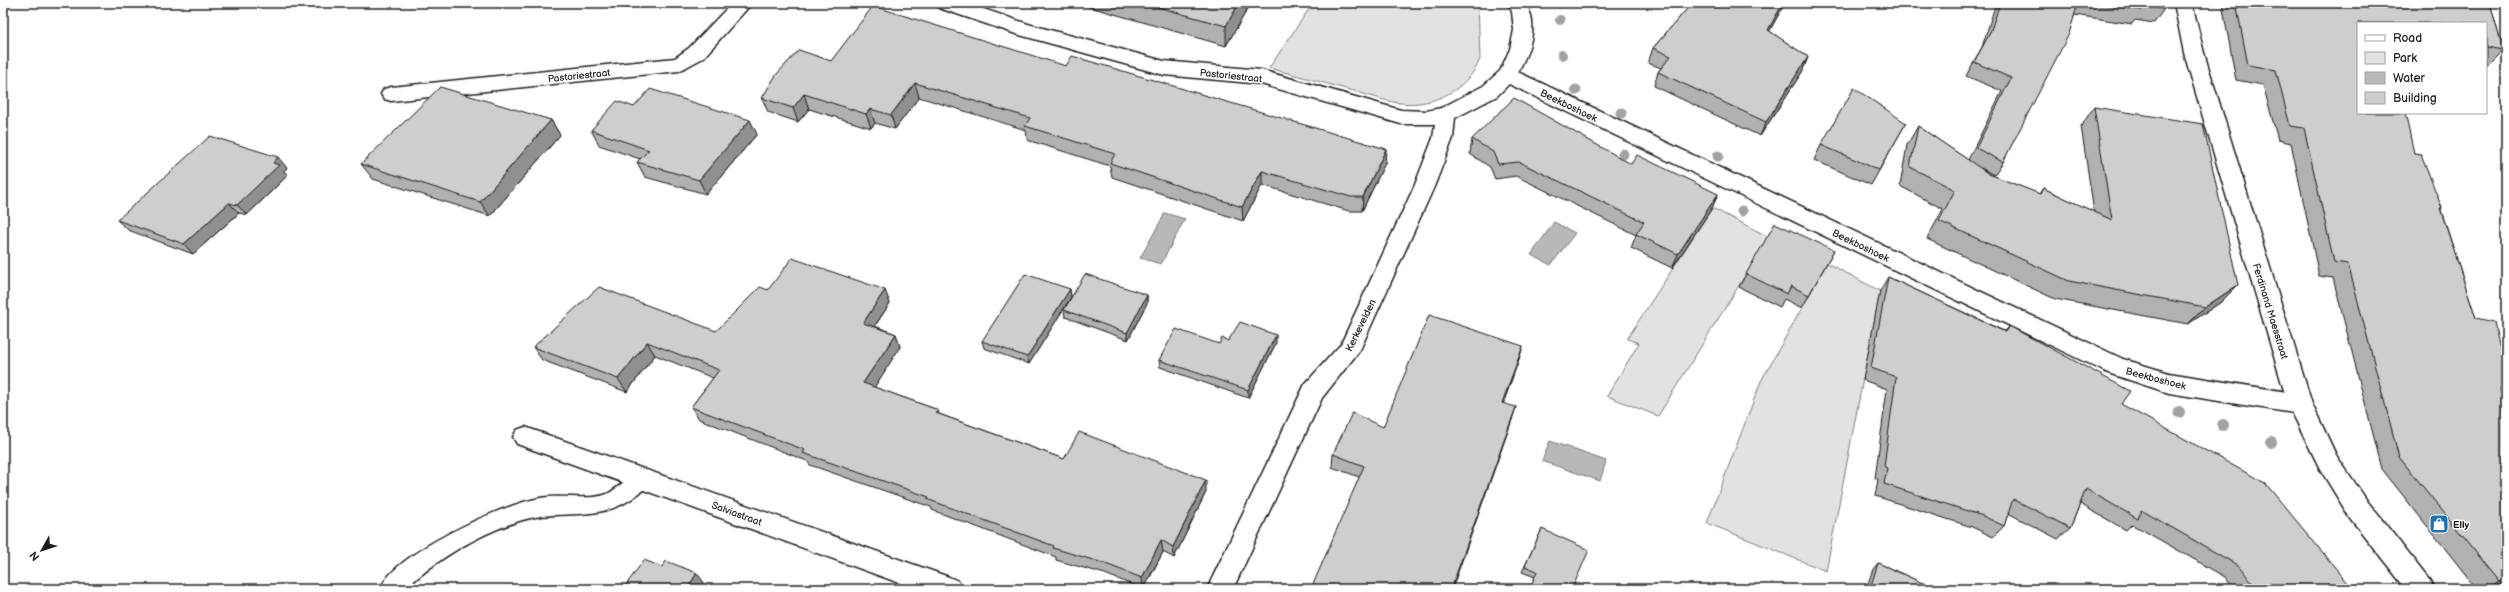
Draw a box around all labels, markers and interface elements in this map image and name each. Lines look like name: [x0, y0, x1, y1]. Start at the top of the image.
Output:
legend: [2357, 22, 2487, 114]
text: Road: [2393, 31, 2422, 46]
text: Park: [2393, 51, 2417, 66]
street label: Pastoriestraat: [547, 67, 611, 85]
street label: Pastoriestraat: [1199, 67, 1263, 85]
text: Water: [2393, 71, 2425, 86]
street label: Beekboshoek: [1538, 87, 1599, 125]
text: Building: [2393, 91, 2437, 106]
street label: Beekboshoek: [1830, 227, 1891, 265]
street label: Ferdinand Maesstraat: [2250, 262, 2290, 361]
street label: Kerkevelden: [1343, 297, 1379, 353]
street label: Beekboshoek: [2124, 365, 2187, 393]
street label: Salviastraat: [710, 499, 763, 529]
shop icon: Elly: [2428, 513, 2450, 535]
place label: Elly: [2453, 519, 2470, 531]
north arrow: [22, 530, 62, 570]
text: N: [27, 549, 42, 563]

